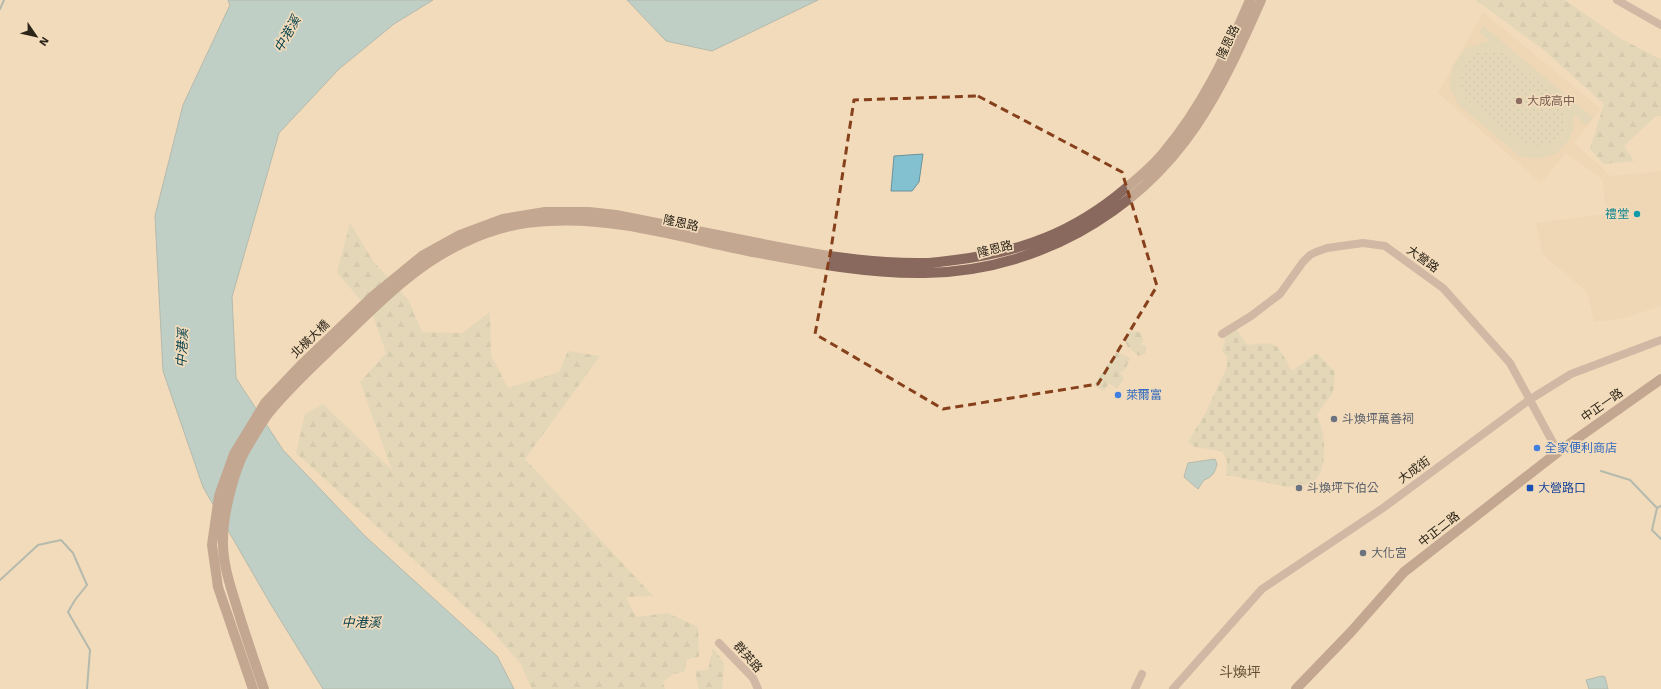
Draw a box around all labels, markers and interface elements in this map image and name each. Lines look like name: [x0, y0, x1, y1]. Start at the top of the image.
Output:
water label: 中港溪: [271, 12, 304, 55]
north arrow: [16, 16, 56, 56]
street label: 隆恩路: [1214, 23, 1242, 61]
text: N: [36, 34, 52, 48]
place label: 大成高中: [1527, 94, 1575, 108]
marker: 大成高中: [1514, 96, 1524, 106]
place label: 禮堂: [1605, 207, 1629, 221]
marker: 禮堂: [1632, 209, 1642, 219]
street label: 隆恩路: [662, 212, 700, 234]
street label: 隆恩路: [976, 238, 1014, 260]
street label: 大營路: [1404, 243, 1442, 275]
street label: 北橫大橋: [288, 317, 332, 361]
water label: 中港溪: [173, 326, 191, 368]
street label: 中正一路: [1578, 385, 1626, 425]
place label: 萊爾富: [1126, 388, 1162, 402]
marker: 萊爾富: [1113, 390, 1123, 400]
place label: 斗煥坪萬善祠: [1342, 412, 1414, 426]
marker: 斗煥坪萬善祠: [1329, 414, 1339, 424]
place label: 全家便利商店: [1545, 441, 1617, 455]
marker: 全家便利商店: [1532, 443, 1542, 453]
street label: 大成街: [1395, 454, 1433, 486]
place label: 斗煥坪下伯公: [1307, 481, 1379, 495]
place label: 大營路口: [1538, 481, 1586, 495]
marker: 斗煥坪下伯公: [1294, 483, 1304, 493]
marker: 大營路口: [1525, 483, 1535, 493]
street label: 中正二路: [1416, 509, 1462, 549]
place label: 大化宮: [1371, 546, 1407, 560]
marker: 大化宮: [1358, 548, 1368, 558]
water label: 中港溪: [341, 615, 382, 630]
street label: 群英路: [731, 639, 765, 675]
district label: 斗煥坪: [1219, 664, 1261, 680]

